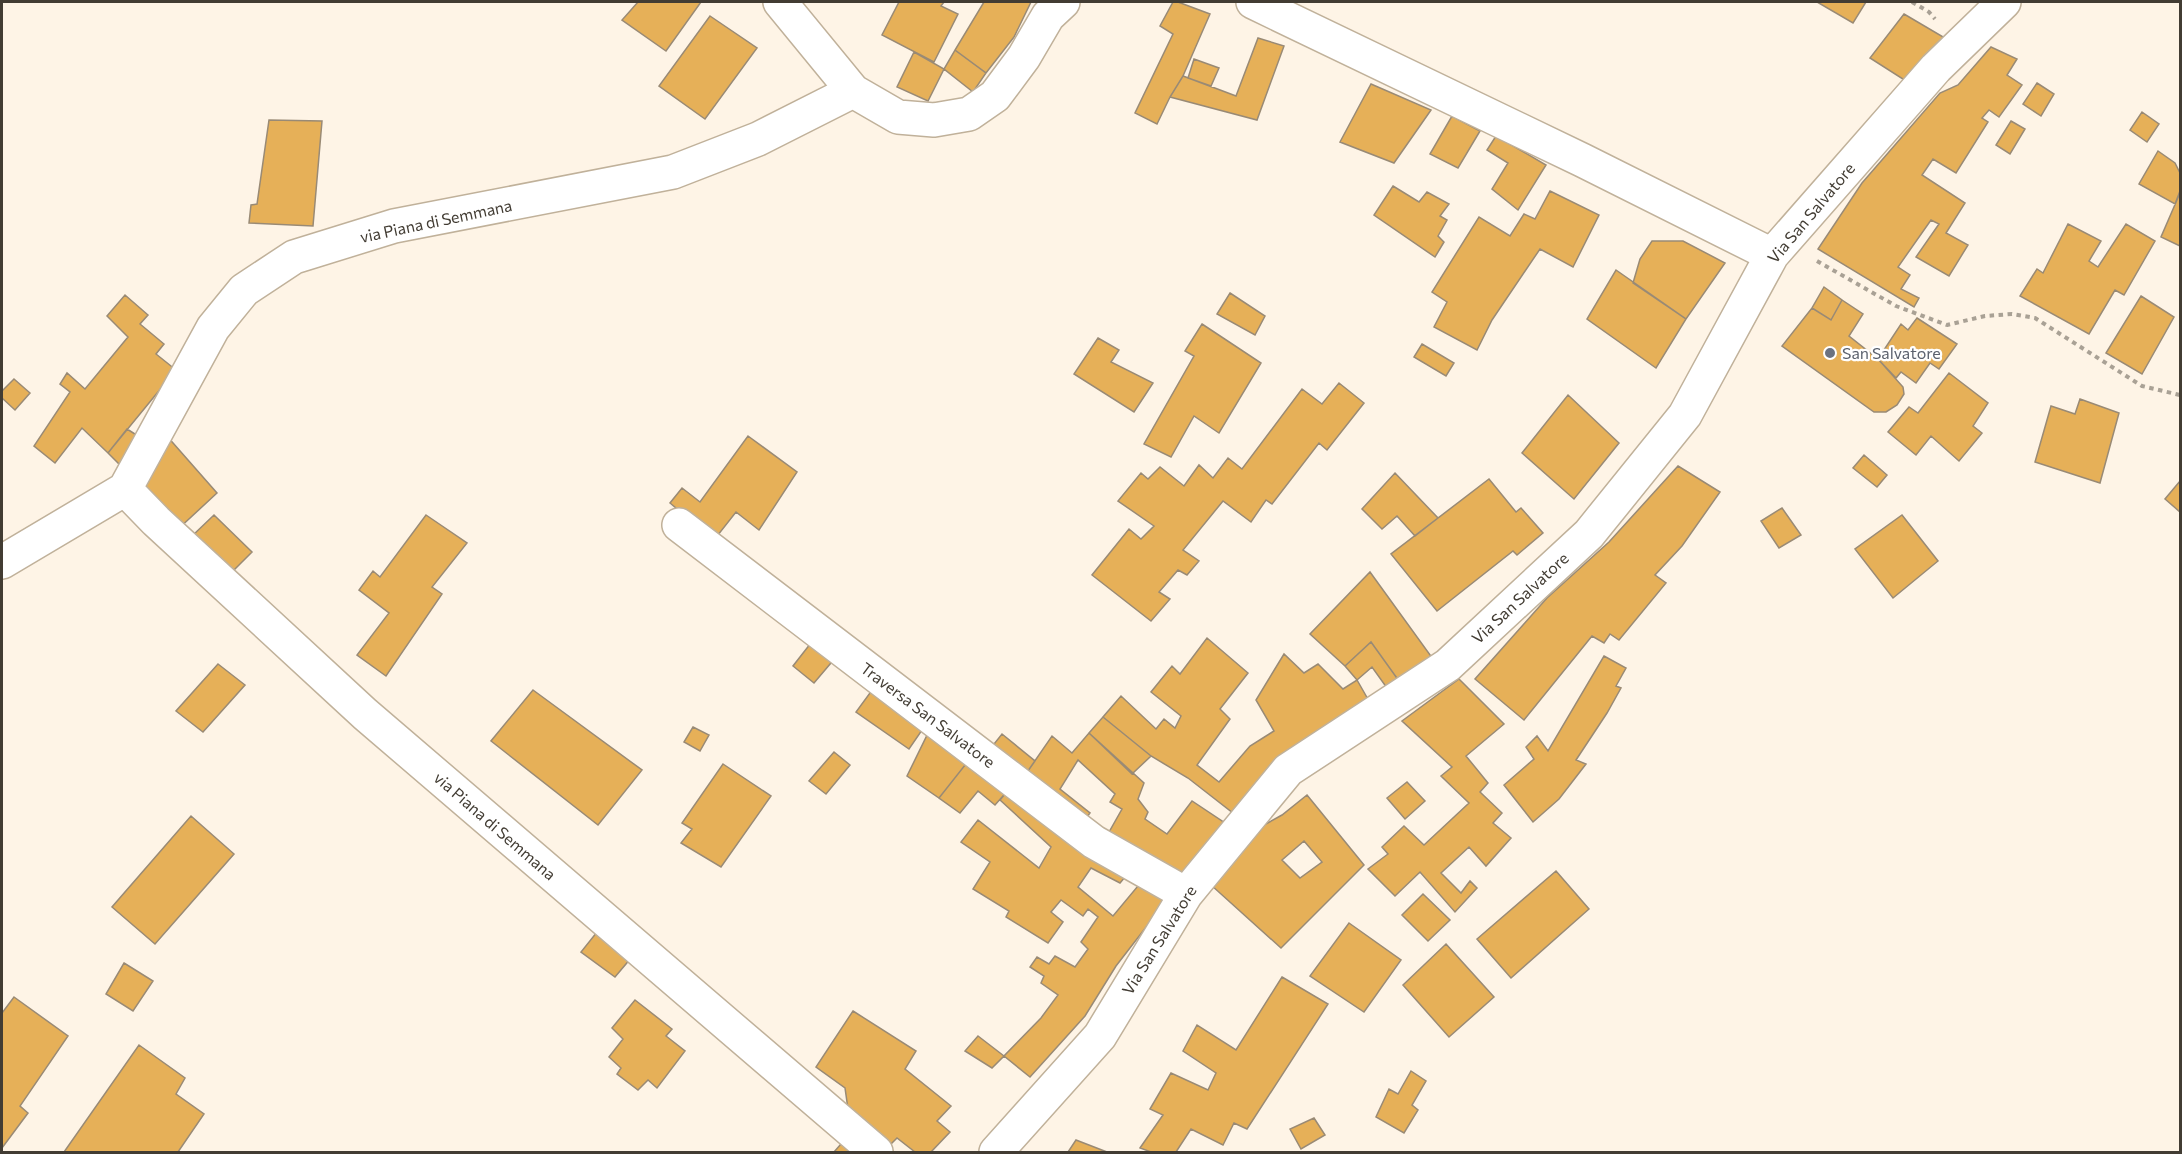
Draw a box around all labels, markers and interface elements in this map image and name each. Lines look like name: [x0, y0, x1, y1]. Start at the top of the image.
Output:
street label: Via San Salvatore: [1763, 159, 1858, 267]
street label: via Piana di Semmana: [358, 195, 514, 246]
place label: San Salvatore: [1842, 343, 1941, 362]
marker: San Salvatore: [1823, 346, 1837, 360]
street label: Via San Salvatore: [1467, 548, 1572, 647]
street label: Traversa San Salvatore: [857, 658, 999, 771]
street label: via Piana di Semmana: [431, 768, 560, 884]
street label: Via San Salvatore: [1117, 882, 1200, 998]

